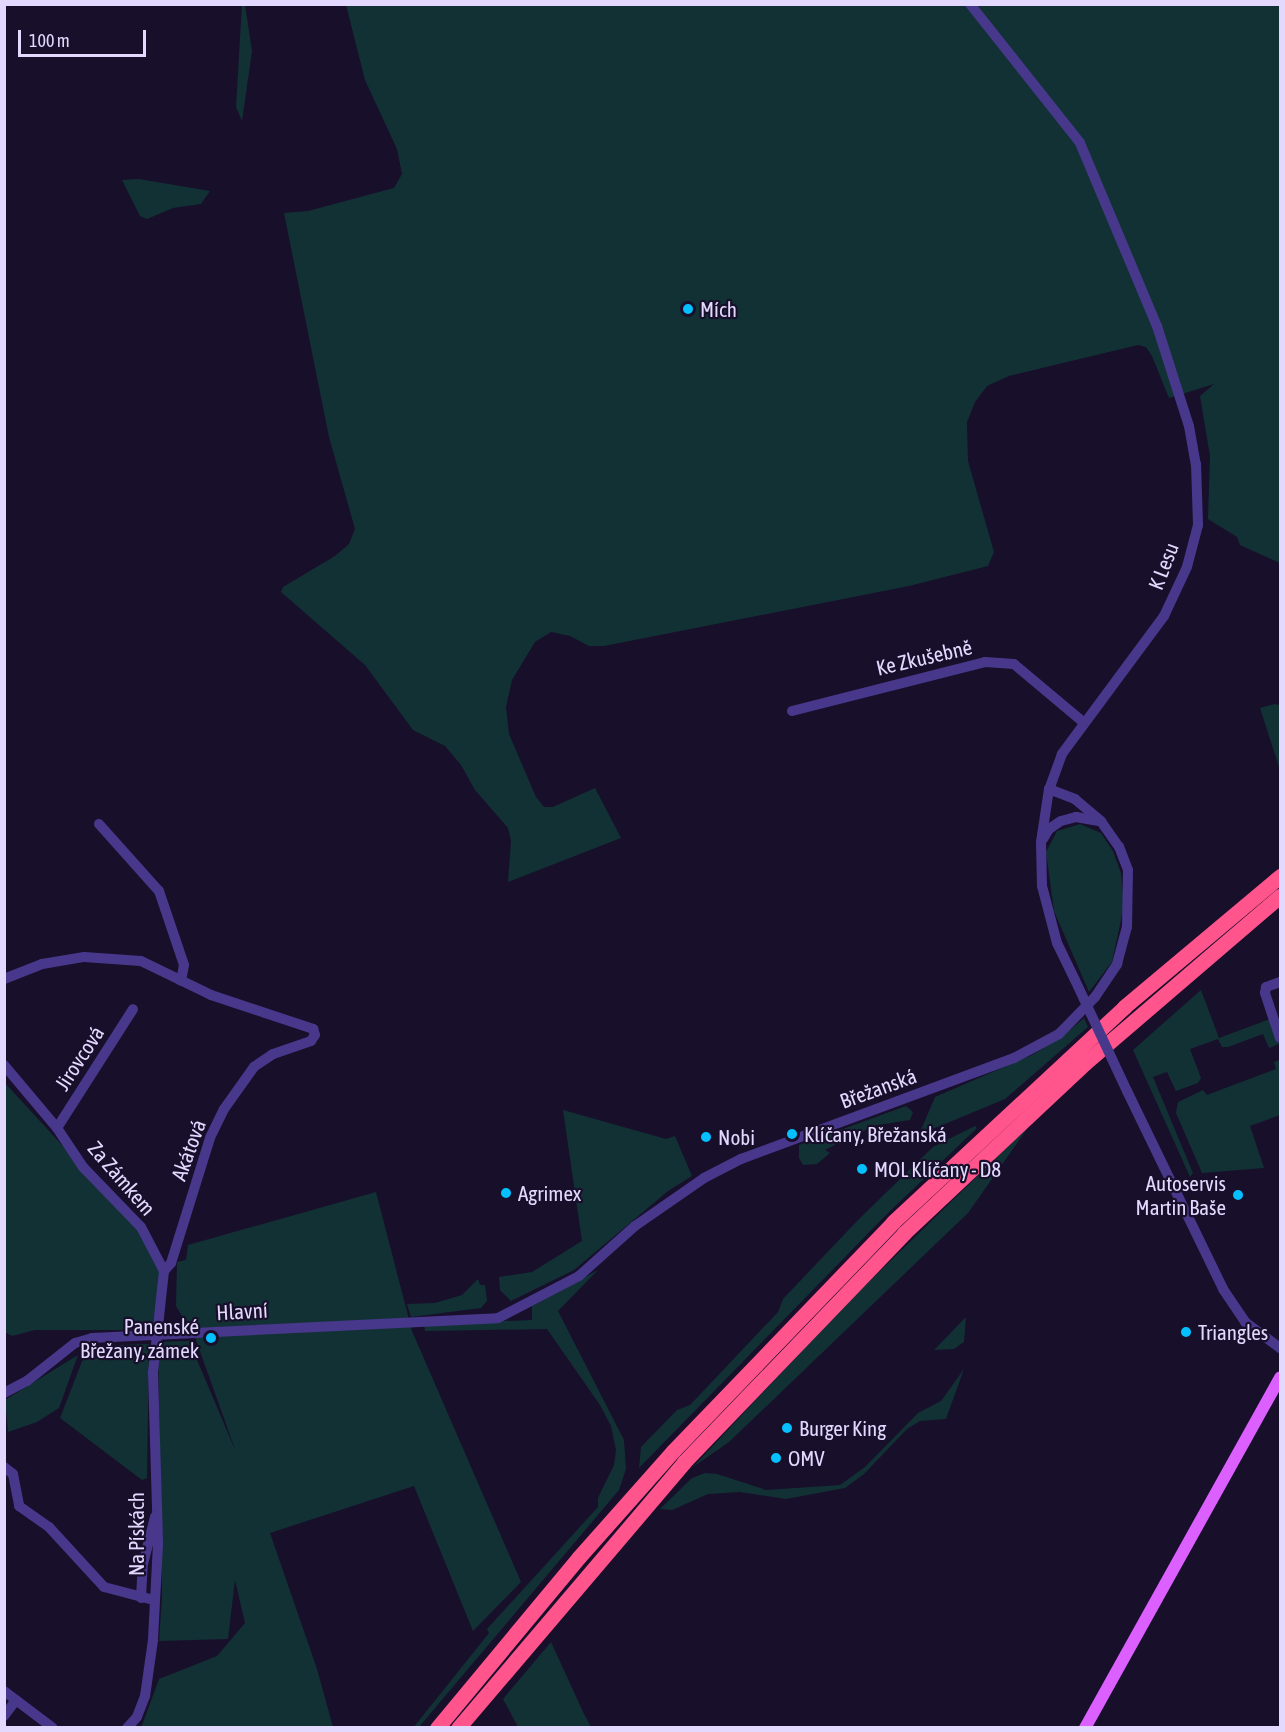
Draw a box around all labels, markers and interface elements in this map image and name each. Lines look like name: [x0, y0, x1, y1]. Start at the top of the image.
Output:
scale bar: [21, 18, 148, 56]
text: 100 m: [29, 30, 70, 51]
place label: Mích: [700, 296, 737, 322]
marker: Mích: [681, 302, 695, 316]
street label: K Lesu: [1143, 539, 1183, 593]
street label: Ke Zkušebně: [874, 634, 974, 680]
street label: Jirovcová: [49, 1021, 109, 1095]
street label: Břežanská: [836, 1063, 920, 1113]
street label: Akátová: [165, 1116, 211, 1184]
place label: Klíčany, Břežanská: [804, 1121, 947, 1147]
place label: Nobi: [718, 1124, 755, 1150]
marker: Klíčany, Břežanská: [785, 1127, 799, 1141]
marker: Nobi: [699, 1130, 713, 1144]
street label: Za Zámkem: [83, 1136, 161, 1220]
place label: MOL Klíčany - D8: [874, 1156, 1001, 1182]
marker: MOL Klíčany - D8: [855, 1162, 869, 1176]
place label: Autoservis Martin Baše: [1136, 1170, 1226, 1220]
place label: Agrimex: [518, 1180, 581, 1206]
marker: Agrimex: [499, 1186, 513, 1200]
marker: Autoservis Martin Baše: [1231, 1188, 1245, 1202]
street label: Hlavní: [216, 1297, 268, 1325]
place label: Panenské Břežany, zámek: [80, 1313, 199, 1363]
place label: Triangles: [1198, 1319, 1268, 1345]
marker: Triangles: [1179, 1325, 1193, 1339]
marker: Panenské Břežany, zámek: [204, 1331, 218, 1345]
place label: Burger King: [799, 1415, 886, 1441]
marker: Burger King: [780, 1421, 794, 1435]
place label: OMV: [788, 1445, 825, 1471]
marker: OMV: [769, 1451, 783, 1465]
street label: Na Pískách: [123, 1492, 149, 1576]

